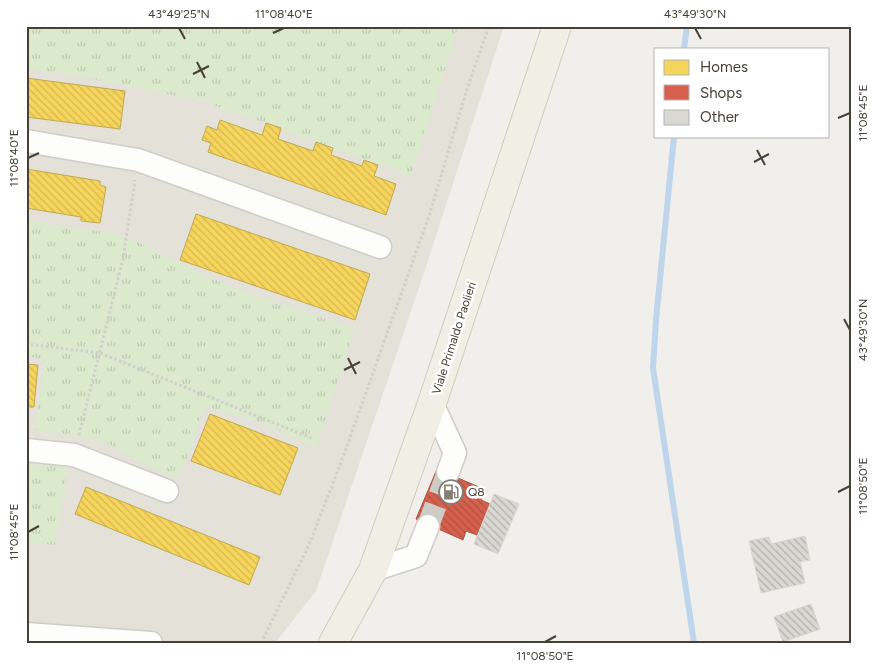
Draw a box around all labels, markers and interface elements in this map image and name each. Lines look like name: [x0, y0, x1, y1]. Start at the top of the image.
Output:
text: 43°49'25"N: [148, 7, 210, 21]
text: 11°08'40"E: [255, 7, 313, 21]
text: 43°49'30"N: [664, 7, 726, 21]
legend: [654, 48, 830, 138]
text: Homes: [700, 58, 748, 76]
text: Shops: [700, 84, 742, 102]
text: 11°08'45"E: [856, 84, 870, 142]
text: Other: [700, 108, 739, 126]
text: 11°08'40"E: [7, 129, 21, 187]
street label: Viale Primaldo Paolieri: [429, 280, 479, 396]
text: 43°49'30"N: [856, 299, 870, 361]
text: 11°08'50"E: [856, 457, 870, 515]
fuel station icon: Q8: [438, 479, 464, 505]
place label: Q8: [468, 485, 485, 499]
text: 11°08'45"E: [7, 503, 21, 561]
text: 11°08'50"E: [516, 649, 574, 663]

